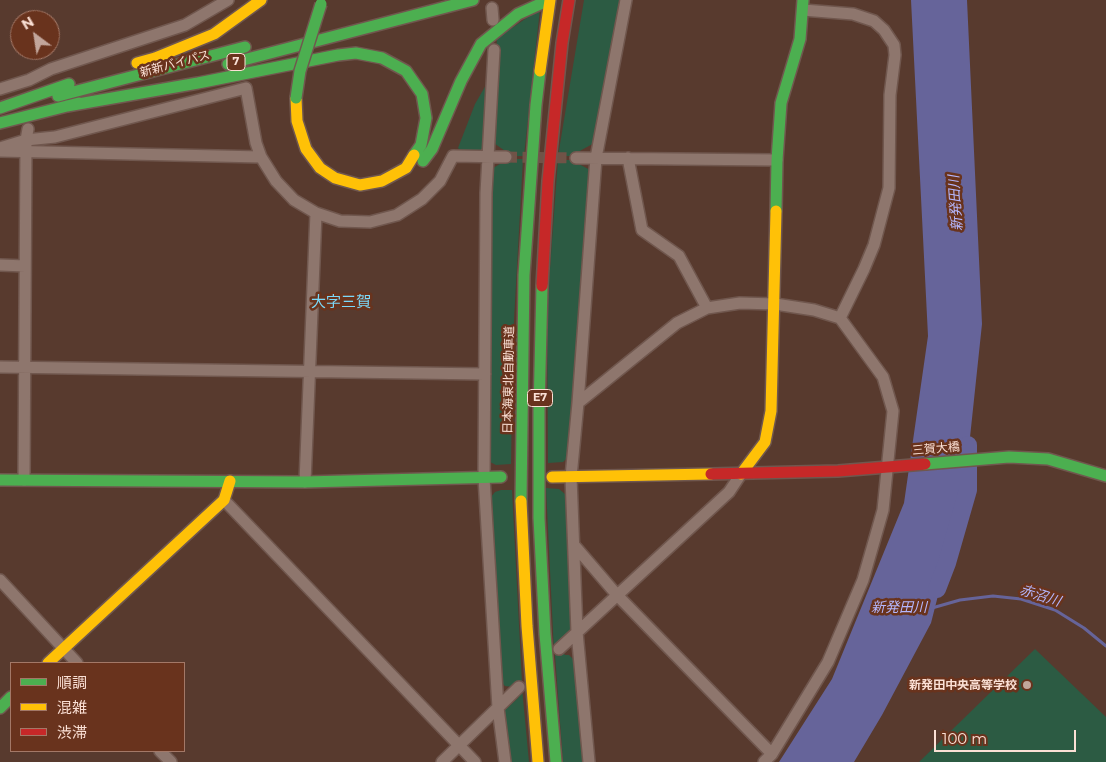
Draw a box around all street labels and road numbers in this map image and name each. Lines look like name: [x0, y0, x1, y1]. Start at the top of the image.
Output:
street label: 新新バイパス: [138, 48, 212, 80]
road number: 7: [227, 54, 245, 70]
street label: 日本海東北自動車道: [501, 326, 517, 434]
road number: E7: [528, 389, 552, 406]
street label: 三賀大橋: [911, 440, 961, 458]

